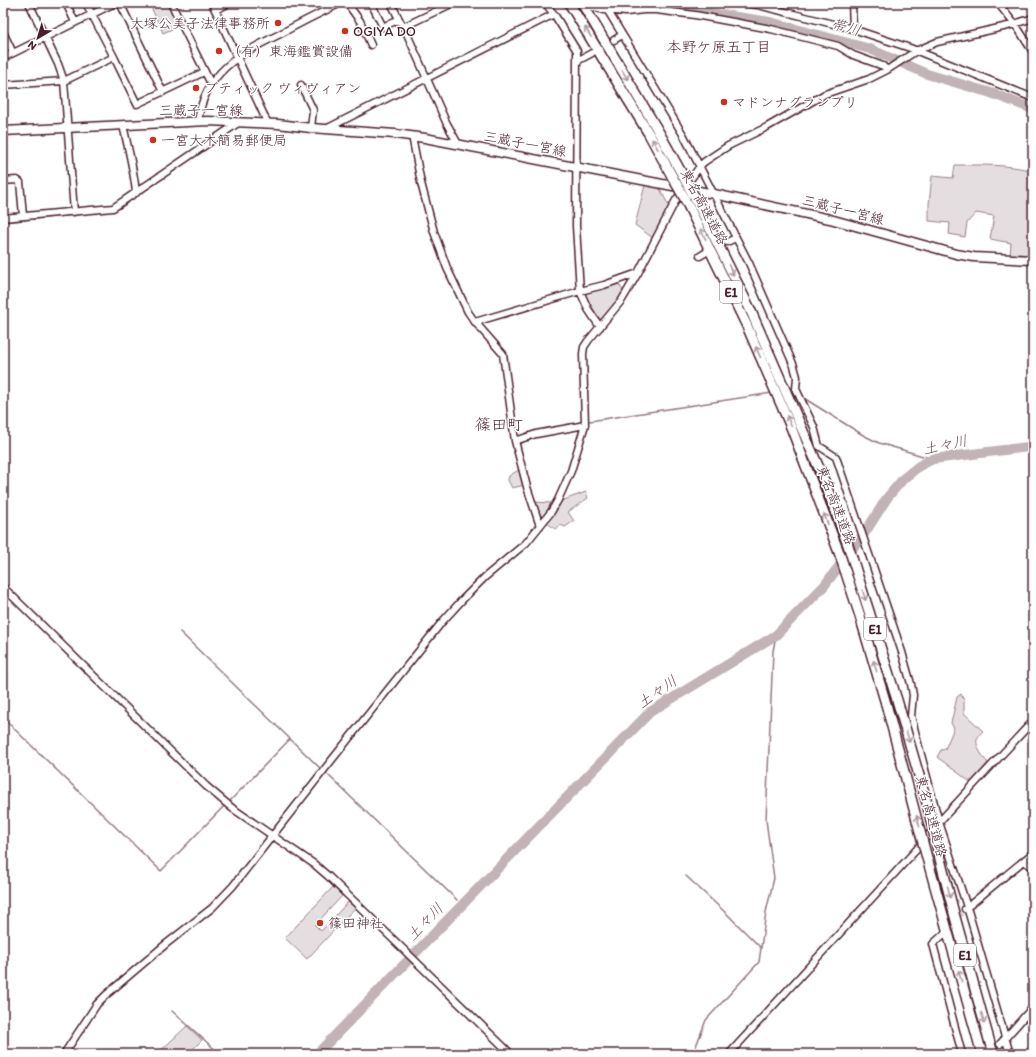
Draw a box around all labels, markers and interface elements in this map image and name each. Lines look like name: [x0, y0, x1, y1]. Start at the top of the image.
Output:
water label: 帯川: [829, 14, 863, 40]
place label: 大塚公美子法律事務所: [130, 15, 270, 32]
north arrow: [18, 18, 58, 58]
marker: 大塚公美子法律事務所: [273, 18, 283, 28]
place label: OGIYA DO: [353, 23, 416, 40]
marker: OGIYA DO: [340, 26, 350, 36]
one-way arrow: [584, 27, 592, 38]
text: N: [25, 38, 39, 53]
district label: 本野ケ原五丁目: [666, 38, 772, 56]
place label: （有）東海鑑賞設備: [227, 43, 353, 60]
marker: （有）東海鑑賞設備: [214, 46, 224, 56]
one-way arrow: [622, 69, 630, 81]
place label: ブティック ヴィヴィアン: [204, 80, 361, 97]
marker: ブティック ヴィヴィアン: [191, 83, 201, 93]
place label: マドンナグランプリ: [732, 94, 858, 111]
marker: マドンナグランプリ: [719, 97, 729, 107]
street label: 三蔵子一宮線: [159, 102, 243, 119]
street label: 三蔵子一宮線: [482, 128, 568, 160]
place label: 一宮大木簡易郵便局: [161, 132, 287, 149]
marker: 一宮大木簡易郵便局: [148, 135, 158, 145]
one-way arrow: [650, 138, 658, 150]
street label: 東名高速道路: [677, 166, 731, 248]
street label: 三蔵子一宮線: [800, 192, 886, 228]
one-way arrow: [699, 228, 706, 240]
one-way arrow: [728, 264, 735, 276]
road number: E1: [720, 281, 742, 303]
one-way arrow: [754, 346, 762, 358]
district label: 篠田町: [475, 415, 523, 434]
one-way arrow: [784, 416, 792, 428]
water label: 土々川: [921, 432, 969, 458]
street label: 東名高速道路: [813, 463, 859, 547]
one-way arrow: [822, 513, 830, 525]
one-way arrow: [861, 588, 868, 601]
road number: E1: [864, 618, 886, 640]
one-way arrow: [871, 660, 878, 673]
water label: 土々川: [633, 672, 681, 712]
one-way arrow: [905, 730, 912, 743]
street label: 東名高速道路: [912, 773, 950, 859]
one-way arrow: [913, 814, 921, 827]
one-way arrow: [945, 886, 953, 899]
water label: 土々川: [403, 900, 447, 944]
place label: 篠田神社: [328, 915, 384, 932]
marker: 篠田神社: [315, 918, 325, 928]
road number: E1: [954, 944, 976, 966]
one-way arrow: [956, 970, 963, 983]
one-way arrow: [980, 1011, 987, 1024]

